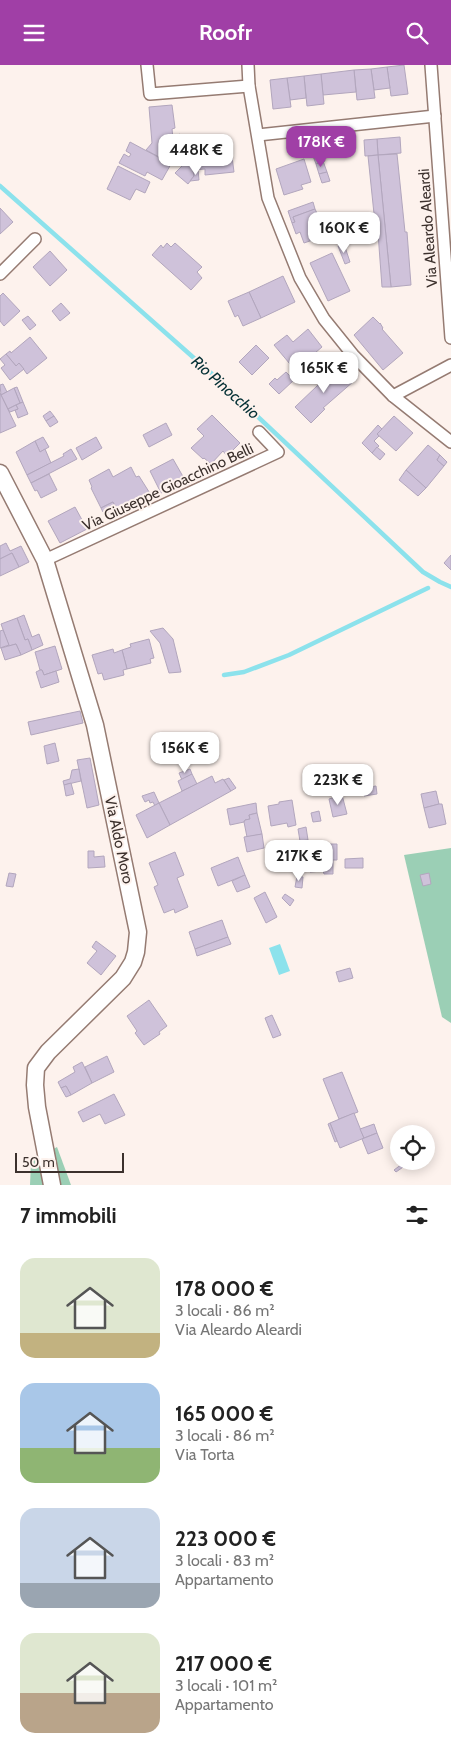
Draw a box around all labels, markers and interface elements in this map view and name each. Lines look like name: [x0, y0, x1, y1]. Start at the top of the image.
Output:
icon: menu: [20, 19, 48, 47]
text: Roofr: [199, 19, 252, 46]
icon: search: [403, 19, 431, 47]
pin: 178K €: [280, 126, 362, 168]
text: 178K €: [297, 132, 345, 151]
pin: 448K €: [155, 133, 237, 176]
text: 448K €: [169, 140, 223, 159]
street label: Via Aleardo Aleardi: [415, 168, 441, 288]
pin: 160K €: [303, 211, 385, 254]
text: 160K €: [319, 218, 369, 237]
pin: 165K €: [283, 351, 365, 394]
water label: Rio Pinocchio: [188, 352, 264, 423]
text: 165K €: [300, 358, 348, 377]
street label: Via Giuseppe Gioacchino Belli: [80, 439, 256, 535]
pin: 156K €: [144, 731, 226, 774]
text: 156K €: [161, 738, 209, 757]
pin: 223K €: [297, 763, 379, 806]
text: 223K €: [313, 770, 363, 789]
street label: Via Aldo Moro: [101, 795, 137, 885]
pin: 217K €: [258, 839, 340, 882]
text: 217K €: [276, 846, 322, 865]
map controls: [390, 1125, 435, 1170]
button: locate: [390, 1125, 435, 1170]
scale bar: [15, 1150, 124, 1173]
text: 50 m: [22, 1153, 55, 1171]
icon: filters: [403, 1201, 431, 1229]
text: 7 immobili: [20, 1203, 117, 1228]
text: 178 000 €: [175, 1276, 274, 1301]
icon: home: [60, 1278, 120, 1338]
text: 3 locali · 86 m²: [175, 1301, 275, 1320]
text: Via Aleardo Aleardi: [175, 1320, 302, 1339]
text: 165 000 €: [175, 1401, 273, 1426]
icon: home: [60, 1403, 120, 1463]
text: 3 locali · 86 m²: [175, 1426, 275, 1445]
text: Via Torta: [175, 1445, 234, 1464]
text: 223 000 €: [175, 1526, 276, 1551]
icon: home: [60, 1528, 120, 1588]
text: 3 locali · 83 m²: [175, 1551, 274, 1570]
text: Appartamento: [175, 1570, 274, 1589]
text: 217 000 €: [175, 1651, 272, 1676]
icon: home: [60, 1653, 120, 1713]
text: 3 locali · 101 m²: [175, 1676, 277, 1695]
text: Appartamento: [175, 1695, 274, 1714]

